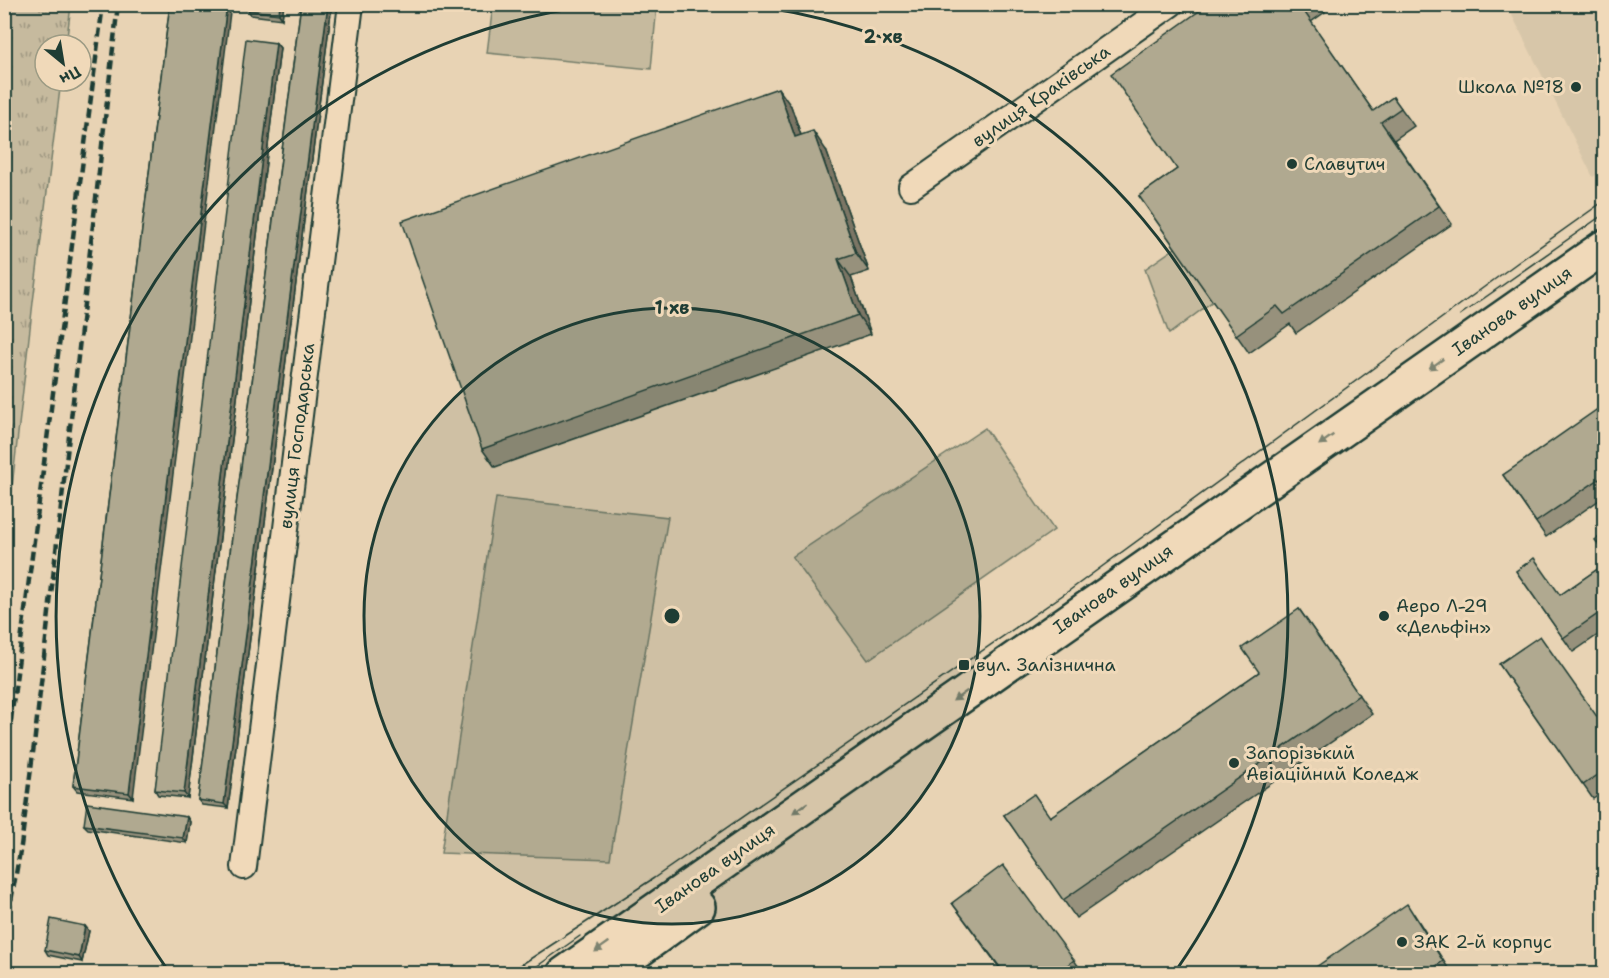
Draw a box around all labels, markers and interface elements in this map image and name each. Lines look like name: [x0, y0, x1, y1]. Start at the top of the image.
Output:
text: 2 хв: [863, 25, 903, 49]
north arrow: [33, 33, 93, 93]
street label: вулиця Краківська: [967, 39, 1115, 153]
text: Пн: [56, 61, 85, 90]
place label: Школа №18: [1458, 75, 1564, 99]
marker: Школа №18: [1569, 80, 1583, 94]
place label: Славутич: [1304, 152, 1385, 176]
marker: Славутич: [1285, 157, 1299, 171]
street label: Іванова вулиця: [1447, 261, 1577, 361]
text: 1 хв: [655, 296, 689, 320]
street label: вулиця Господарська: [274, 342, 320, 530]
one-way arrow: [1428, 358, 1444, 370]
one-way arrow: [1319, 434, 1335, 446]
street label: Іванова вулиця: [1048, 539, 1178, 639]
place label: Аеро Л-29 «Дельфін»: [1396, 594, 1491, 639]
centre of rings: [662, 606, 682, 626]
marker: Аеро Л-29 «Дельфін»: [1377, 609, 1391, 623]
place label: вул. Залізнична: [976, 653, 1116, 677]
marker: вул. Залізнична: [957, 658, 971, 672]
one-way arrow: [953, 690, 969, 702]
place label: Запорізький Авіаційний Коледж: [1246, 741, 1419, 786]
marker: Запорізький Авіаційний Коледж: [1227, 756, 1241, 770]
one-way arrow: [793, 802, 809, 814]
street label: Іванова вулиця: [650, 818, 780, 918]
place label: ЗАК 2-й корпус: [1414, 930, 1552, 954]
marker: ЗАК 2-й корпус: [1395, 935, 1409, 949]
one-way arrow: [594, 941, 610, 953]

